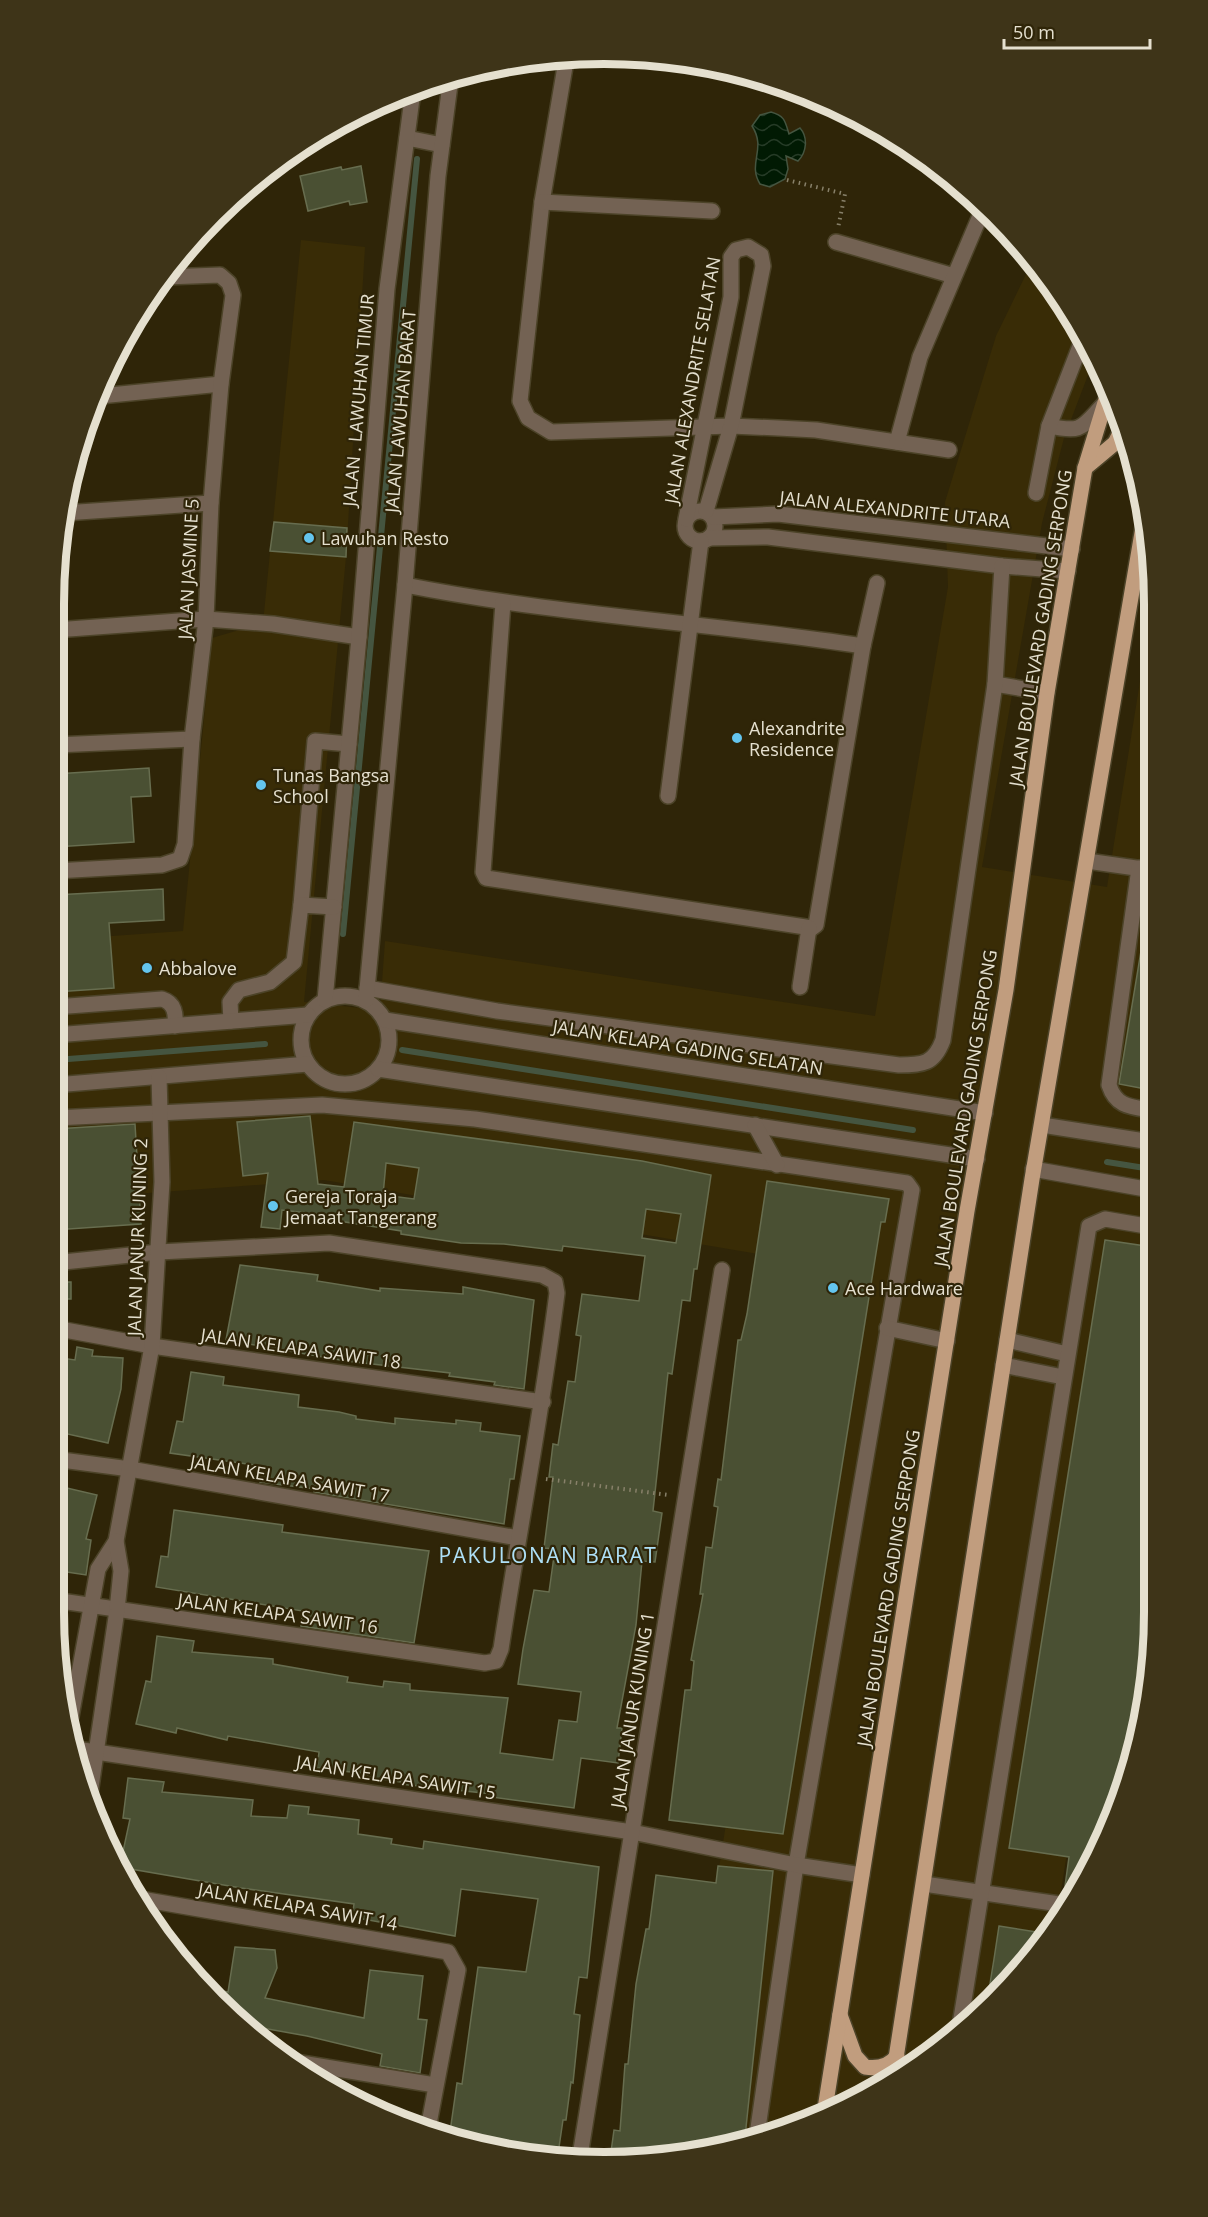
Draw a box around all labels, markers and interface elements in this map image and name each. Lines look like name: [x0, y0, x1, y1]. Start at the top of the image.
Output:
scale bar: [1004, 12, 1150, 50]
text: 50 m: [1013, 20, 1055, 44]
street label: JALAN ALEXANDRITE SELATAN: [658, 255, 726, 507]
street label: JALAN . LAWUHAN TIMUR: [337, 293, 379, 509]
street label: JALAN LAWUHAN BARAT: [379, 308, 421, 516]
street label: JALAN BOULEVARD GADING SERPONG: [1003, 468, 1077, 790]
street label: JALAN ALEXANDRITE UTARA: [776, 485, 1012, 533]
street label: JALAN JASMINE 5: [172, 498, 204, 642]
place label: Lawuhan Resto: [321, 526, 449, 550]
marker: Lawuhan Resto: [302, 531, 316, 545]
place label: Alexandrite Residence: [749, 716, 845, 761]
marker: Alexandrite Residence: [730, 731, 744, 745]
place label: Tunas Bangsa School: [273, 763, 389, 808]
marker: Tunas Bangsa School: [254, 778, 268, 792]
street label: JALAN BOULEVARD GADING SERPONG: [928, 948, 1002, 1270]
place label: Abbalove: [159, 956, 237, 980]
marker: Abbalove: [140, 961, 154, 975]
street label: JALAN KELAPA GADING SELATAN: [549, 1013, 825, 1080]
street label: JALAN JANUR KUNING 2: [121, 1138, 152, 1338]
place label: Gereja Toraja Jemaat Tangerang: [283, 1184, 437, 1229]
marker: Gereja Toraja Jemaat Tangerang: [266, 1199, 280, 1213]
place label: Ace Hardware: [845, 1276, 963, 1300]
marker: Ace Hardware: [826, 1281, 840, 1295]
street label: JALAN KELAPA SAWIT 18: [197, 1322, 403, 1374]
street label: JALAN BOULEVARD GADING SERPONG: [851, 1428, 925, 1750]
street label: JALAN KELAPA SAWIT 17: [186, 1448, 392, 1507]
district label: PAKULONAN BARAT: [439, 1541, 657, 1569]
street label: JALAN KELAPA SAWIT 16: [174, 1587, 380, 1639]
street label: JALAN JANUR KUNING 1: [604, 1610, 659, 1812]
street label: JALAN KELAPA SAWIT 15: [292, 1749, 498, 1805]
street label: JALAN KELAPA SAWIT 14: [194, 1876, 400, 1935]

